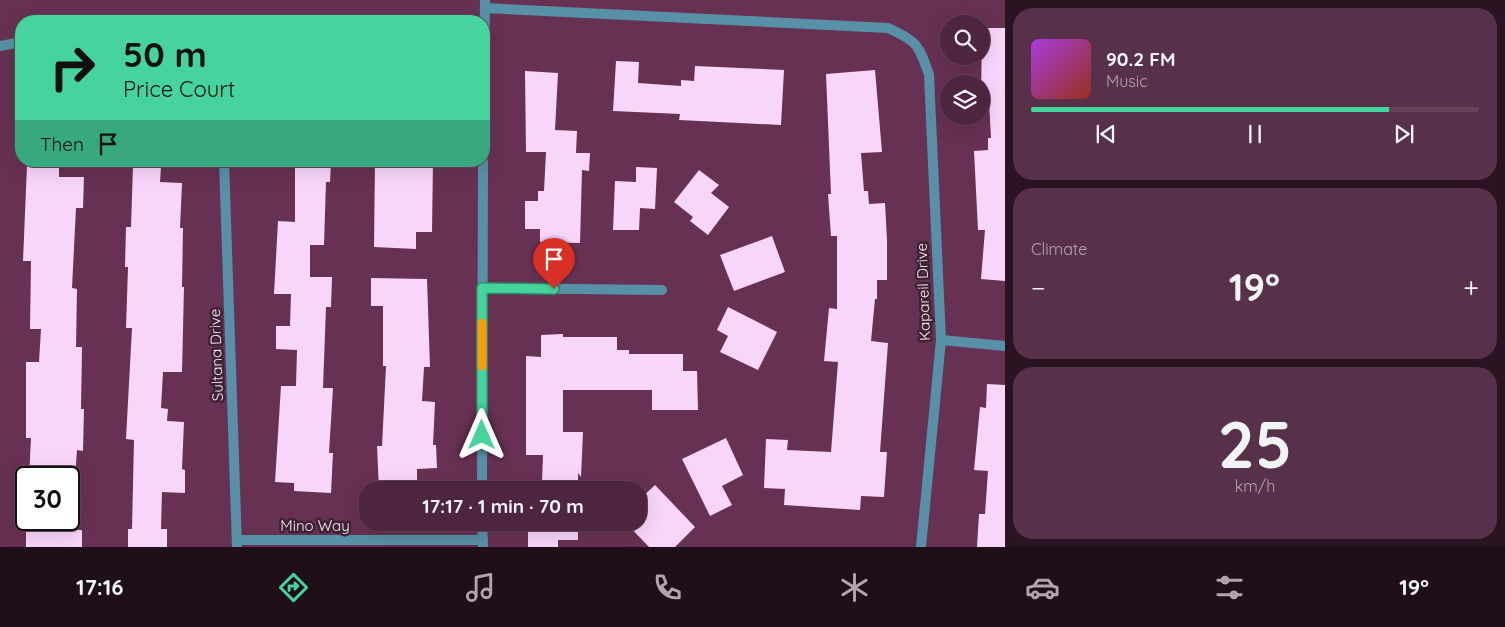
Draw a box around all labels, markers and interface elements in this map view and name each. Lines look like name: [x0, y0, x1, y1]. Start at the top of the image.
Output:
map controls: [940, 15, 990, 125]
button: search: [940, 15, 990, 65]
text: 50 m: [123, 32, 207, 76]
icon: right: [40, 35, 105, 100]
text: 90.2 FM: [1106, 47, 1176, 71]
text: Music: [1106, 71, 1148, 91]
text: Price Court: [123, 75, 235, 103]
button: layers: [940, 75, 990, 125]
icon: previous: [1092, 120, 1120, 148]
icon: pause: [1241, 120, 1269, 148]
icon: next: [1390, 120, 1418, 148]
icon: arrive: [94, 130, 122, 158]
text: Then: [40, 132, 84, 156]
pin: [533, 238, 575, 289]
text: Climate: [1031, 239, 1087, 259]
street label: Kapareil Drive: [912, 243, 934, 341]
icon: arrive: [540, 245, 568, 273]
text: 19°: [1229, 263, 1280, 311]
text: −: [1031, 270, 1046, 305]
text: +: [1463, 270, 1479, 305]
street label: Sultana Drive: [205, 308, 227, 402]
text: 25: [1218, 403, 1292, 484]
position arrow: [455, 408, 507, 460]
speed limit sign: 30: [15, 466, 80, 531]
text: km/h: [1235, 476, 1275, 496]
text: 17:17 · 1 min · 70 m: [422, 494, 584, 518]
street label: Mino Way: [280, 516, 350, 535]
icon: directions: [276, 570, 311, 605]
icon: music: [463, 570, 498, 605]
icon: phone: [650, 570, 685, 605]
icon: climate: [837, 570, 872, 605]
icon: car: [1025, 570, 1060, 605]
icon: filters: [1212, 570, 1247, 605]
text: 17:16: [76, 573, 123, 601]
text: 19°: [1399, 573, 1429, 601]

